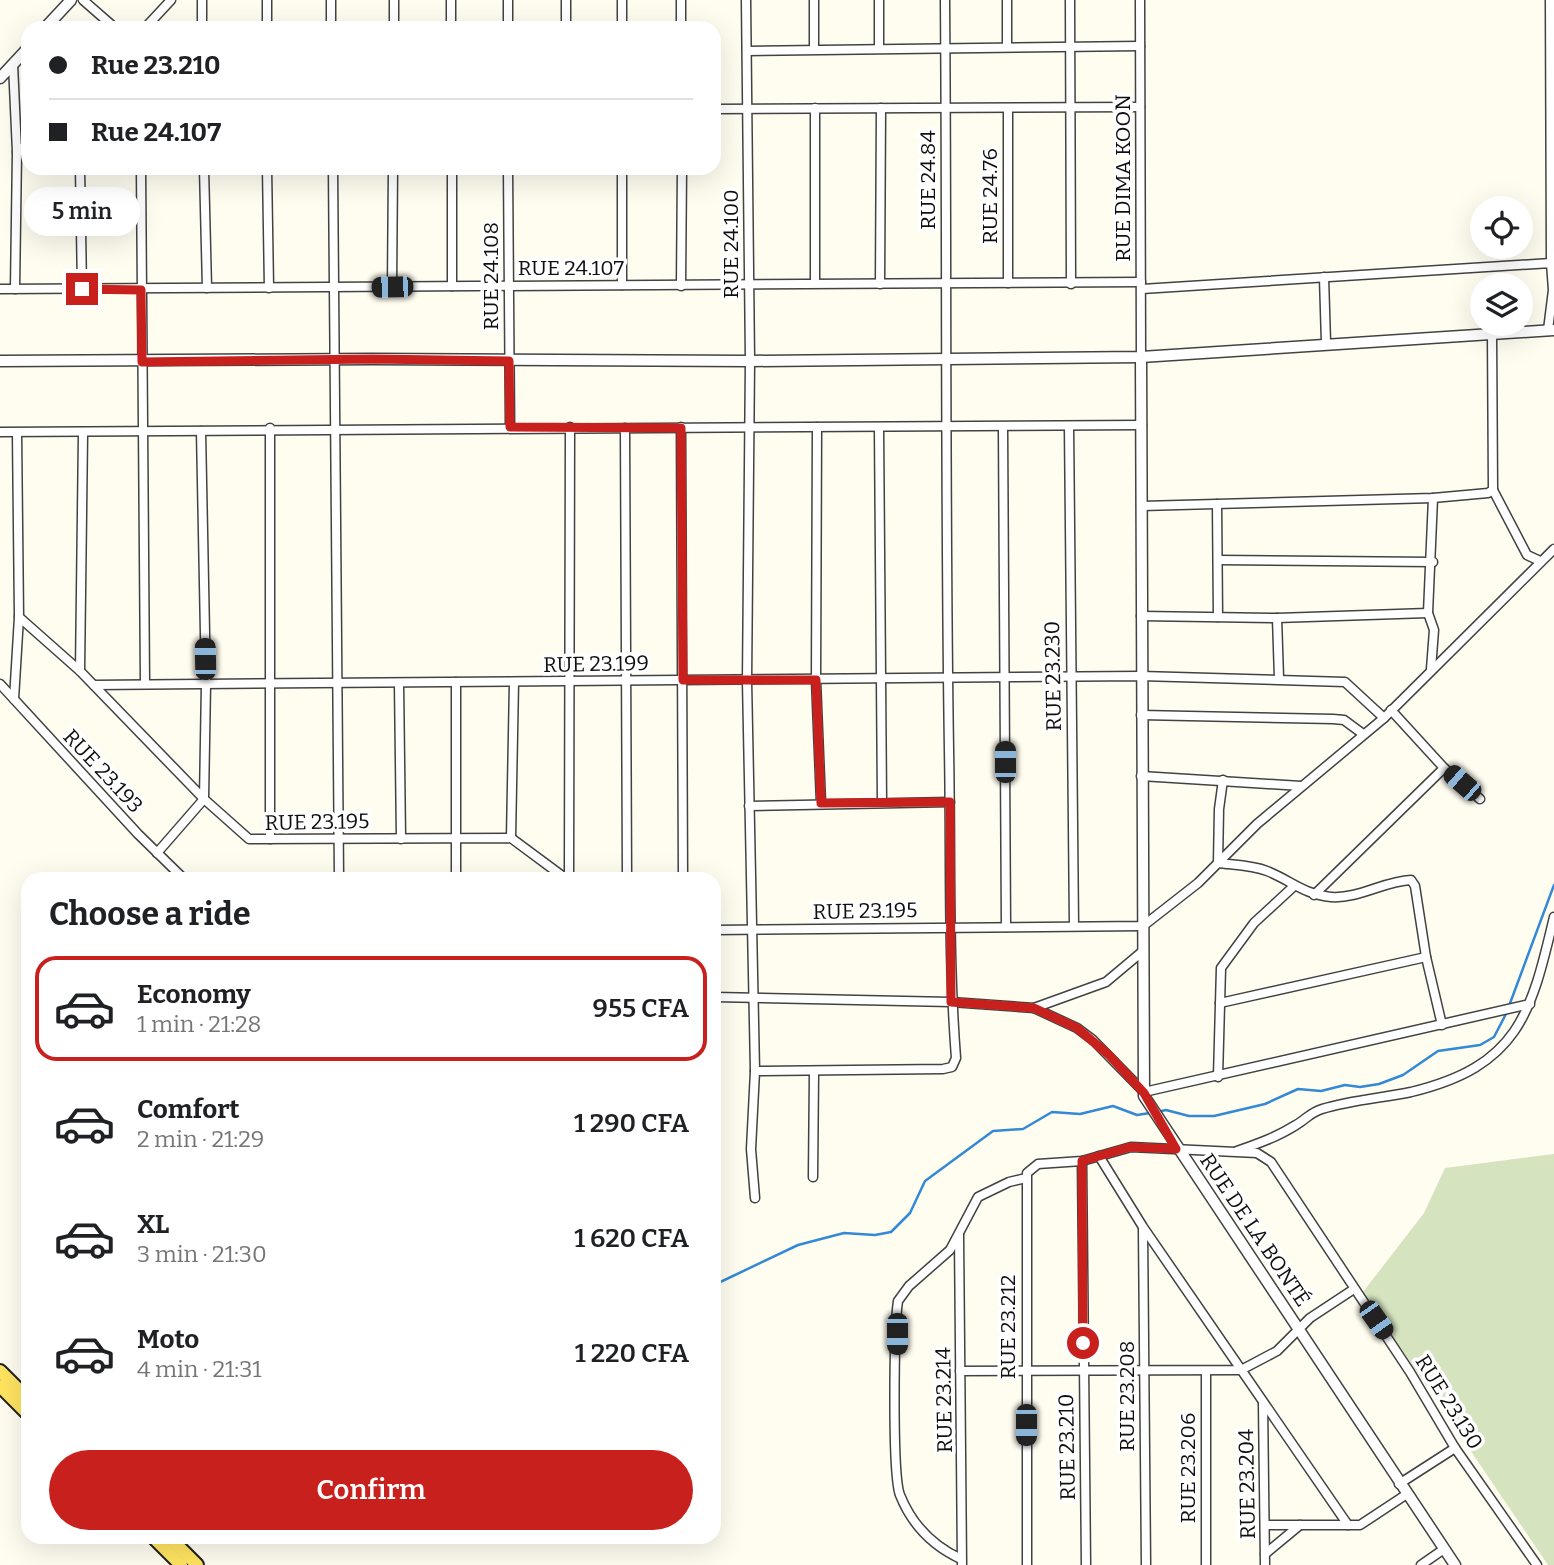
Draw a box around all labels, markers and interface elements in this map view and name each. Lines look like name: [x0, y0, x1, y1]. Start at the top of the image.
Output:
text: Rue 23.210: [91, 50, 221, 81]
street label: RUE DIMA KOON: [1110, 94, 1136, 262]
text: Rue 24.107: [91, 117, 221, 148]
street label: RUE 24.84: [915, 130, 941, 230]
street label: RUE 24.76: [977, 148, 1003, 244]
callout: 5 min: [24, 188, 140, 236]
street label: RUE 24.100: [718, 189, 744, 299]
map controls: [1470, 196, 1533, 336]
button: locate: [1470, 196, 1533, 259]
text: 5 min: [52, 197, 112, 225]
street label: RUE 24.108: [478, 222, 504, 330]
street label: RUE 24.107: [518, 255, 625, 281]
route end: [66, 273, 98, 305]
button: layers: [1470, 273, 1533, 336]
car: [371, 276, 414, 298]
street label: RUE 23.230: [1039, 621, 1067, 731]
car: [195, 638, 216, 680]
street label: RUE 23.199: [543, 650, 649, 678]
street label: RUE 23.193: [58, 724, 148, 818]
car: [995, 741, 1016, 783]
car: [1440, 761, 1485, 805]
street label: RUE 23.195: [264, 808, 370, 836]
text: Choose a ride: [49, 895, 250, 933]
street label: RUE 23.195: [812, 897, 918, 925]
icon: car: [53, 977, 116, 1040]
text: Economy: [137, 979, 251, 1010]
text: 955 CFA: [593, 993, 689, 1024]
text: 1 min · 21:28: [137, 1010, 261, 1038]
icon: car: [53, 1092, 116, 1155]
text: Comfort: [137, 1094, 240, 1125]
text: 1 290 CFA: [574, 1108, 689, 1139]
text: 2 min · 21:29: [137, 1125, 264, 1153]
street label: RUE DE LA BONTÉ: [1194, 1149, 1316, 1311]
icon: car: [53, 1207, 116, 1270]
text: XL: [137, 1209, 169, 1240]
text: 1 620 CFA: [574, 1223, 689, 1254]
text: 3 min · 21:30: [137, 1240, 267, 1268]
street label: RUE 23.212: [995, 1275, 1021, 1379]
car: [1356, 1297, 1397, 1343]
car: [887, 1313, 908, 1355]
icon: car: [53, 1322, 116, 1385]
text: Moto: [137, 1324, 199, 1355]
route start: [1067, 1327, 1099, 1359]
text: 1 220 CFA: [575, 1338, 689, 1369]
street label: RUE 23.208: [1114, 1341, 1140, 1451]
street label: RUE 23.214: [930, 1347, 958, 1453]
street label: RUE 23.130: [1410, 1350, 1488, 1454]
text: 4 min · 21:31: [137, 1355, 262, 1383]
street label: RUE 23.210: [1053, 1393, 1081, 1501]
car: [1016, 1404, 1037, 1446]
street label: RUE 23.206: [1175, 1413, 1201, 1523]
street label: RUE 23.204: [1233, 1429, 1261, 1539]
button: Confirm: [49, 1450, 693, 1530]

